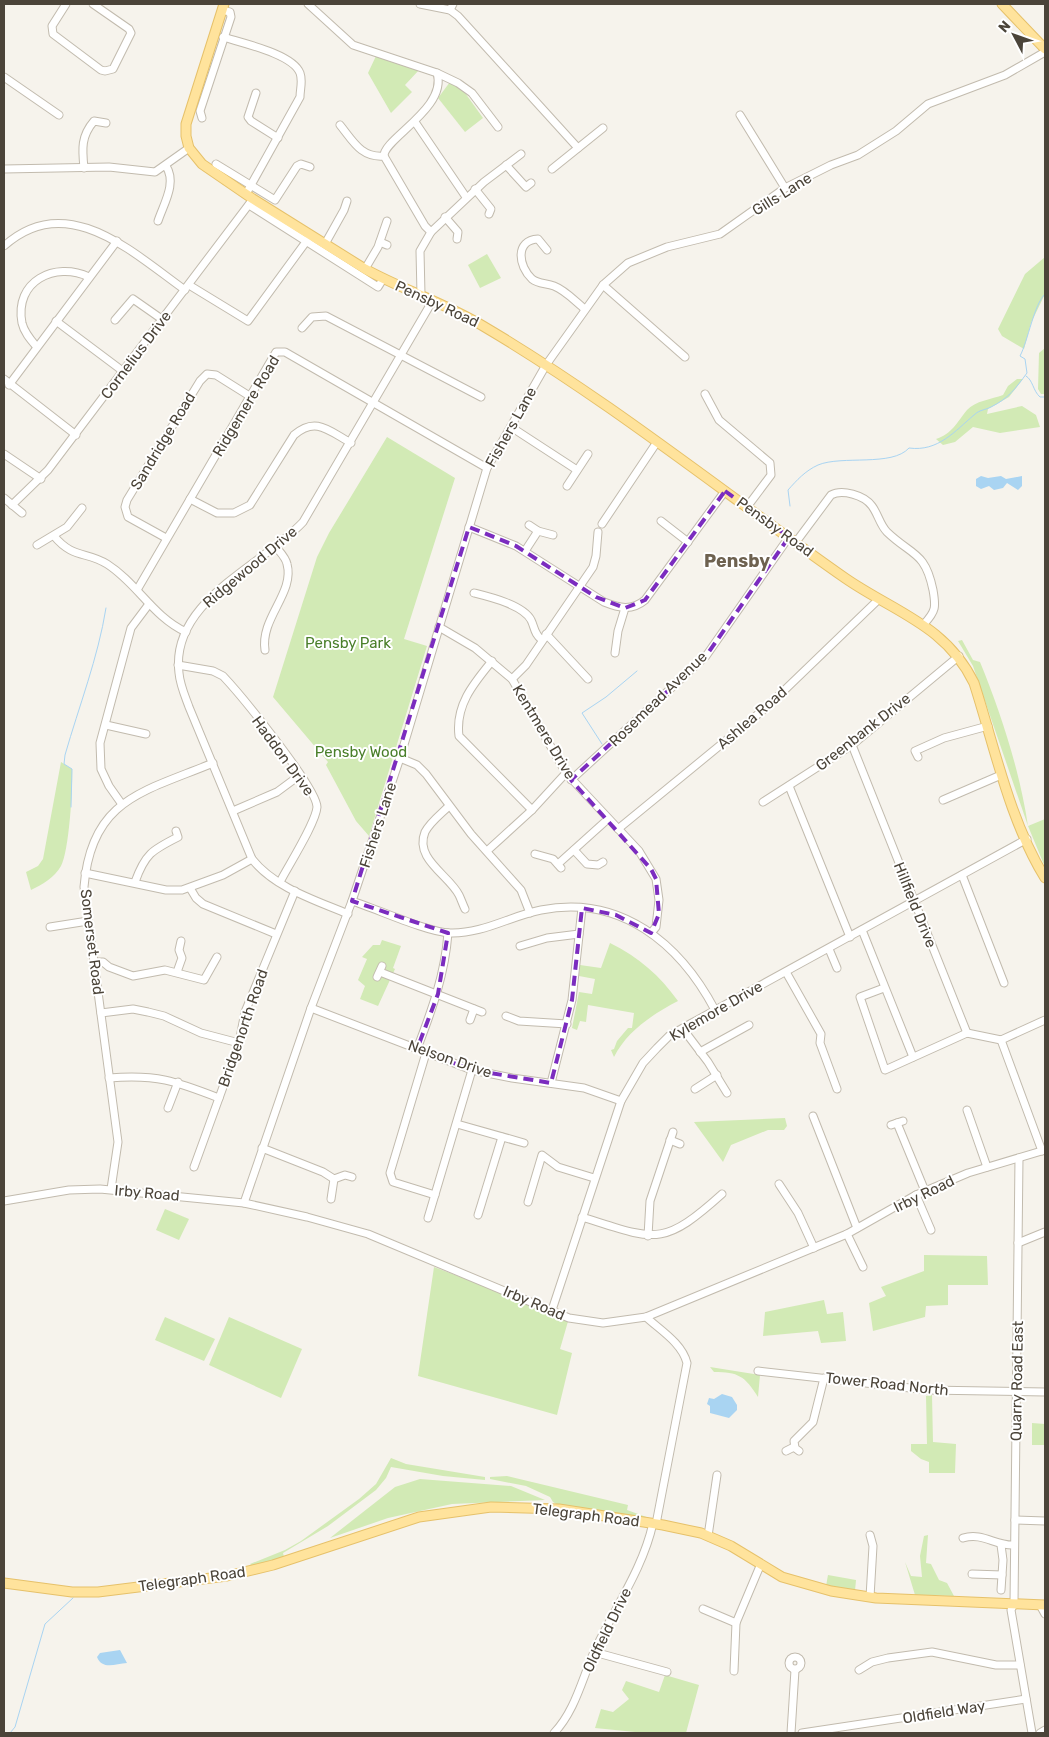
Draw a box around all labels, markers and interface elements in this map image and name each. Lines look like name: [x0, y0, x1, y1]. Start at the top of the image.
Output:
north arrow: [989, 10, 1039, 60]
text: N: [995, 17, 1014, 36]
street label: Gills Lane: [749, 169, 815, 219]
street label: Pensby Road: [392, 277, 482, 331]
street label: Cornelius Drive: [97, 307, 175, 403]
street label: Ridgemere Road: [209, 352, 283, 460]
street label: Fishers Lane: [482, 384, 540, 470]
street label: Sandridge Road: [127, 389, 199, 493]
street label: Pensby Road: [733, 493, 817, 561]
street label: Ridgewood Drive: [199, 522, 301, 612]
district label: Pensby: [704, 550, 770, 572]
park label: Pensby Park: [305, 634, 391, 652]
street label: Rosemead Avenue: [605, 648, 711, 750]
street label: Kentmere Drive: [509, 681, 579, 783]
street label: Ashlea Road: [713, 683, 791, 753]
street label: Greenbank Drive: [812, 689, 914, 775]
street label: Haddon Drive: [248, 713, 318, 799]
park label: Pensby Wood: [315, 743, 407, 761]
street label: Fishers Lane: [356, 780, 400, 870]
street label: Hillfield Drive: [890, 860, 940, 950]
street label: Somerset Road: [77, 888, 107, 996]
street label: Bridgenorth Road: [214, 967, 272, 1089]
street label: Kylemore Drive: [666, 977, 766, 1045]
street label: Nelson Drive: [406, 1036, 494, 1082]
street label: Irby Road: [891, 1172, 957, 1216]
street label: Irby Road: [114, 1181, 180, 1205]
street label: Irby Road: [500, 1282, 568, 1324]
street label: Quarry Road East: [1007, 1320, 1027, 1441]
street label: Tower Road North: [824, 1369, 950, 1399]
street label: Telegraph Road: [531, 1499, 641, 1531]
street label: Telegraph Road: [137, 1563, 247, 1595]
street label: Oldfield Drive: [579, 1585, 635, 1675]
street label: Oldfield Way: [901, 1697, 987, 1727]

